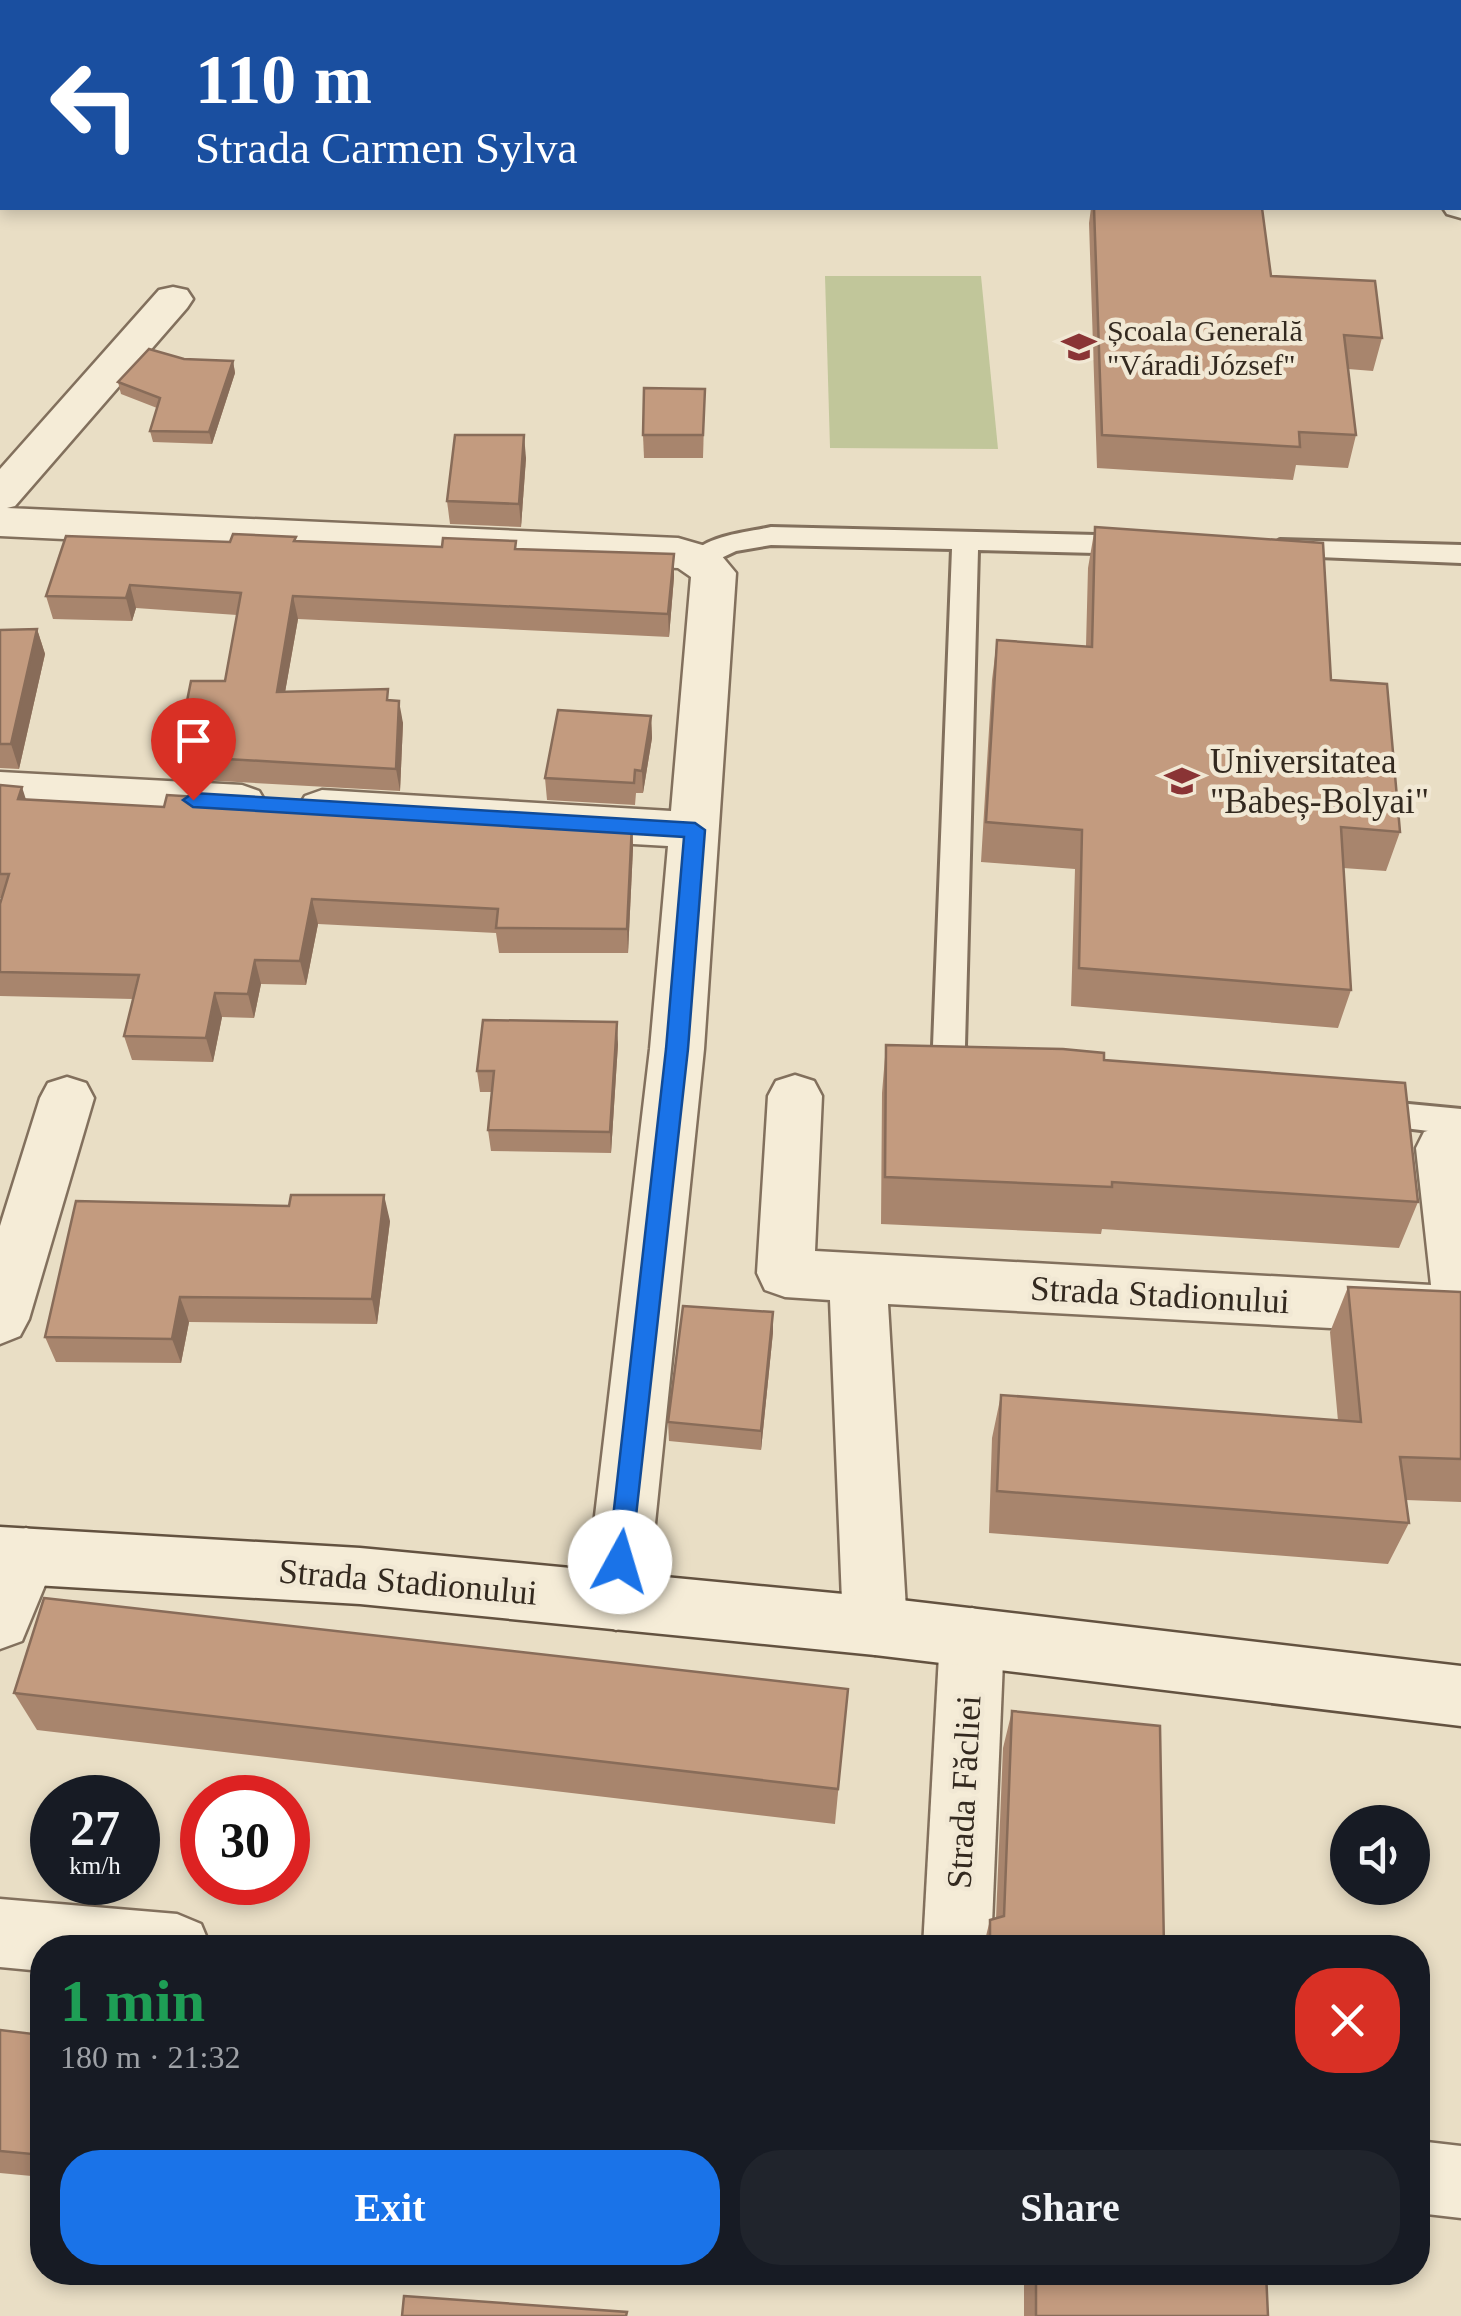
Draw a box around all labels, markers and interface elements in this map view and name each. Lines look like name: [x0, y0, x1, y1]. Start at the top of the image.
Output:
icon: left: [30, 40, 160, 170]
text: 110 m: [195, 41, 372, 118]
text: Strada Carmen Sylva: [195, 123, 577, 173]
place label: Școala Generală "Váradi József": [1107, 314, 1303, 381]
school or university icon: Școala Generală "Váradi József": [1060, 328, 1098, 366]
pin: [151, 698, 236, 801]
icon: arrive: [166, 713, 221, 768]
place label: Universitatea "Babeș-Bolyai": [1210, 742, 1429, 821]
school or university icon: Universitatea "Babeș-Bolyai": [1163, 762, 1201, 800]
street label: Strada Stadionului: [1029, 1269, 1291, 1321]
position arrow: [568, 1510, 672, 1614]
street label: Strada Stadionului: [277, 1551, 539, 1613]
street label: Strada Făcliei: [939, 1694, 989, 1890]
speed limit sign: 30: [180, 1775, 310, 1905]
text: 27: [70, 1800, 120, 1856]
map controls: [1330, 1805, 1430, 1905]
button: sound: [1330, 1805, 1430, 1905]
text: km/h: [69, 1852, 121, 1879]
text: 1 min: [60, 1968, 205, 2034]
button: close: [1295, 1968, 1400, 2073]
text: 180 m · 21:32: [60, 2039, 240, 2075]
button: Exit: [60, 2150, 720, 2265]
button: Share: [740, 2150, 1400, 2265]

